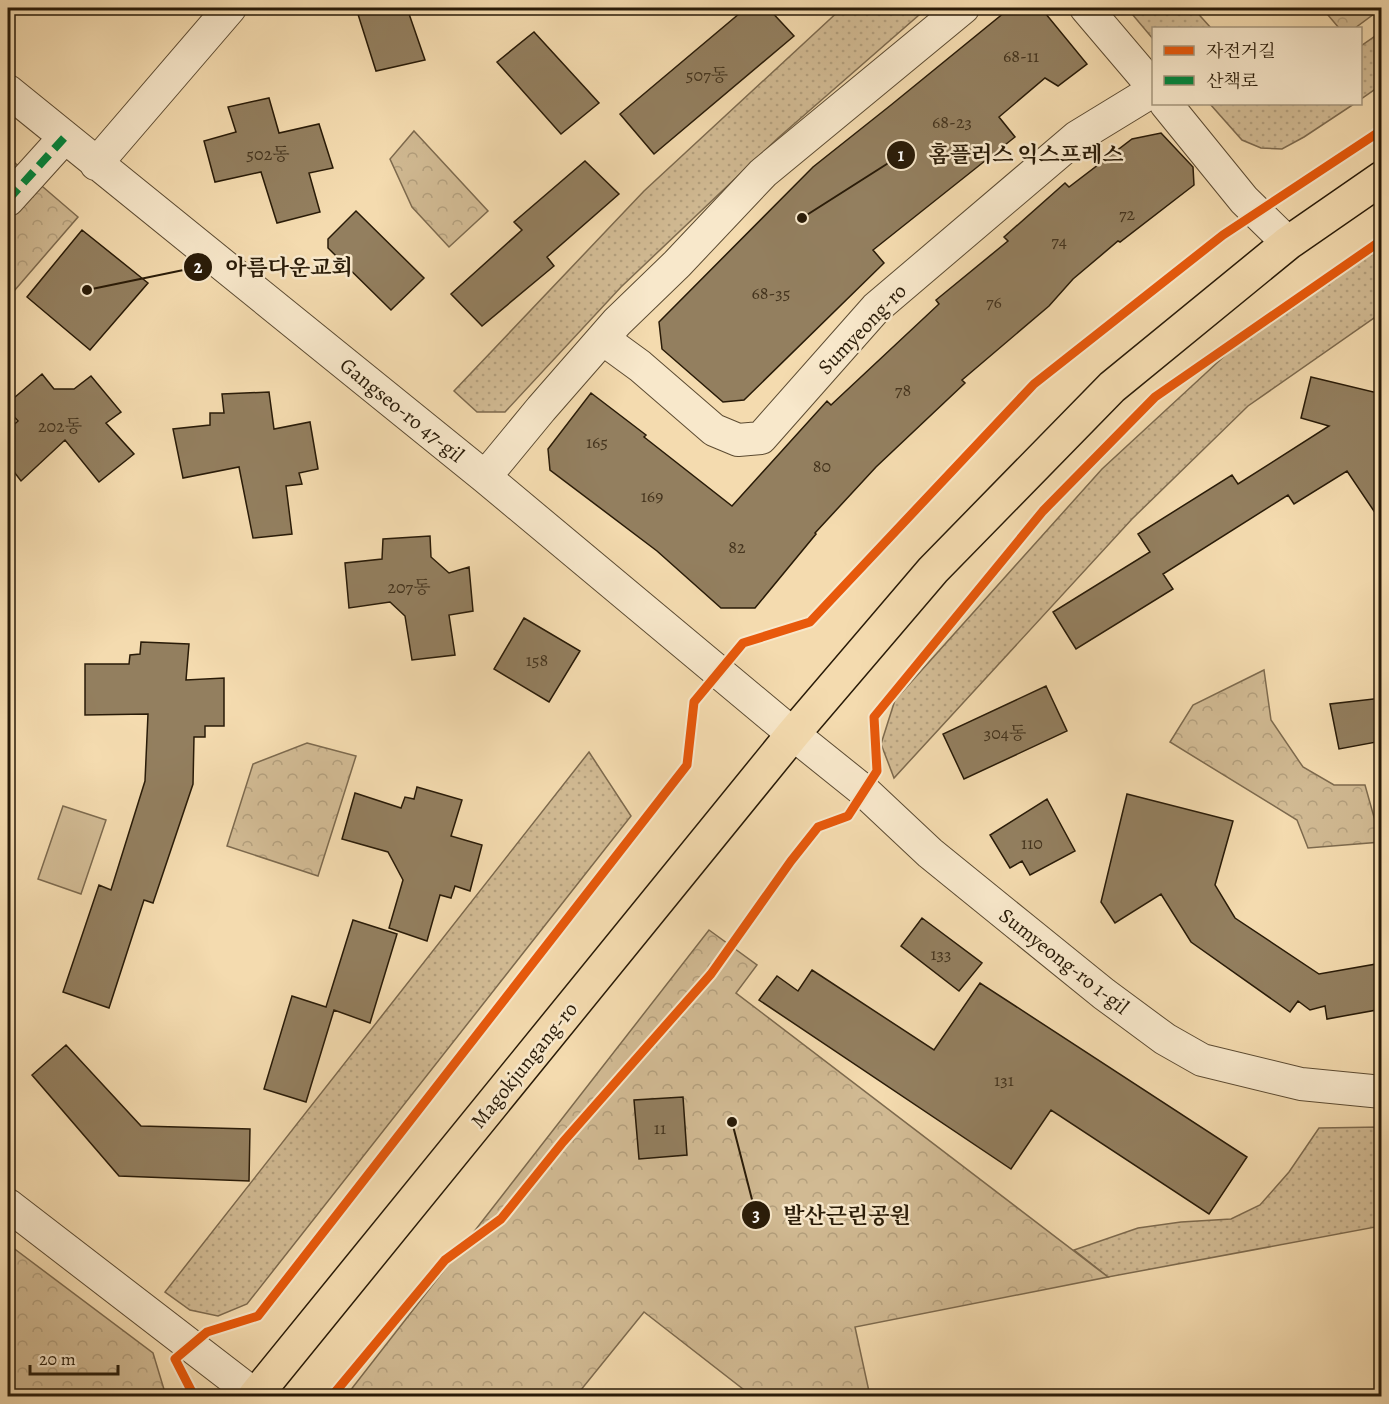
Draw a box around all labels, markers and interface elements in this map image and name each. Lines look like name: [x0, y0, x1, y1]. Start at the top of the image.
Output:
legend: [1152, 27, 1362, 105]
text: 자전거길: [1206, 39, 1276, 63]
house number: 68-11: [1003, 44, 1039, 68]
house number: 507동: [686, 63, 728, 87]
text: 산책로: [1206, 69, 1258, 93]
house number: 68-23: [932, 110, 972, 134]
callout: 홈플러스 익스프레스: [886, 135, 1135, 175]
text: 홈플러스 익스프레스: [928, 140, 1124, 170]
house number: 502동: [246, 142, 290, 166]
text: 1: [898, 143, 905, 167]
house number: 72: [1119, 202, 1135, 226]
house number: 74: [1051, 229, 1067, 253]
callout: 아름다운교회: [183, 247, 365, 287]
text: 아름다운교회: [225, 253, 353, 283]
text: 2: [194, 255, 203, 279]
street label: Sumyeong-ro: [811, 277, 913, 381]
house number: 68-35: [751, 281, 791, 305]
house number: 76: [986, 290, 1002, 314]
street label: Gangseo-ro 47-gil: [334, 351, 470, 469]
house number: 78: [895, 378, 911, 402]
house number: 202동: [38, 414, 82, 438]
house number: 165: [586, 430, 608, 454]
house number: 80: [813, 454, 831, 478]
house number: 169: [641, 484, 663, 508]
house number: 82: [728, 535, 746, 559]
house number: 207동: [387, 575, 431, 599]
house number: 158: [526, 648, 548, 672]
house number: 304동: [984, 721, 1026, 745]
house number: 110: [1021, 831, 1043, 855]
street label: Sumyeong-ro 1-gil: [993, 901, 1135, 1021]
house number: 133: [930, 942, 952, 966]
street label: Magokjungang-ro: [464, 996, 584, 1134]
house number: 131: [994, 1068, 1014, 1092]
house number: 11: [654, 1116, 666, 1140]
callout: 발산근린공원: [741, 1195, 923, 1235]
text: 발산근린공원: [783, 1201, 911, 1231]
text: 3: [752, 1203, 760, 1227]
scale bar: [30, 1338, 118, 1376]
text: 20 m: [39, 1347, 76, 1371]

